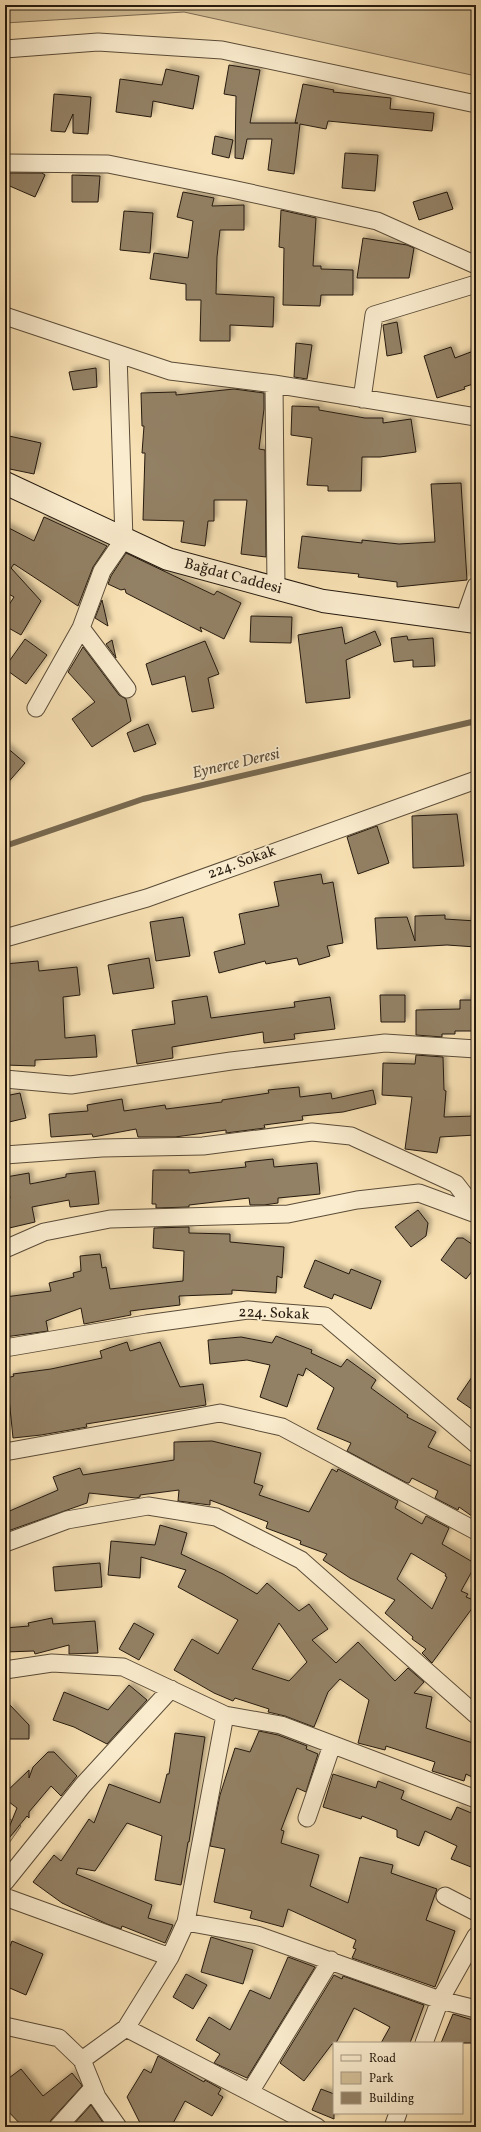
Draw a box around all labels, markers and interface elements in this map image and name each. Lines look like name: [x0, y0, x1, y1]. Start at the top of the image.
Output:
street label: Bağdat Caddesi: [182, 554, 284, 600]
water label: Eynerce Deresi: [190, 743, 283, 785]
street label: 224. Sokak: [205, 841, 279, 885]
street label: 224. Sokak: [238, 1302, 310, 1326]
legend: [333, 2042, 463, 2114]
text: Road: [369, 2051, 396, 2067]
text: Park: [369, 2071, 394, 2087]
text: Building: [369, 2091, 414, 2107]

